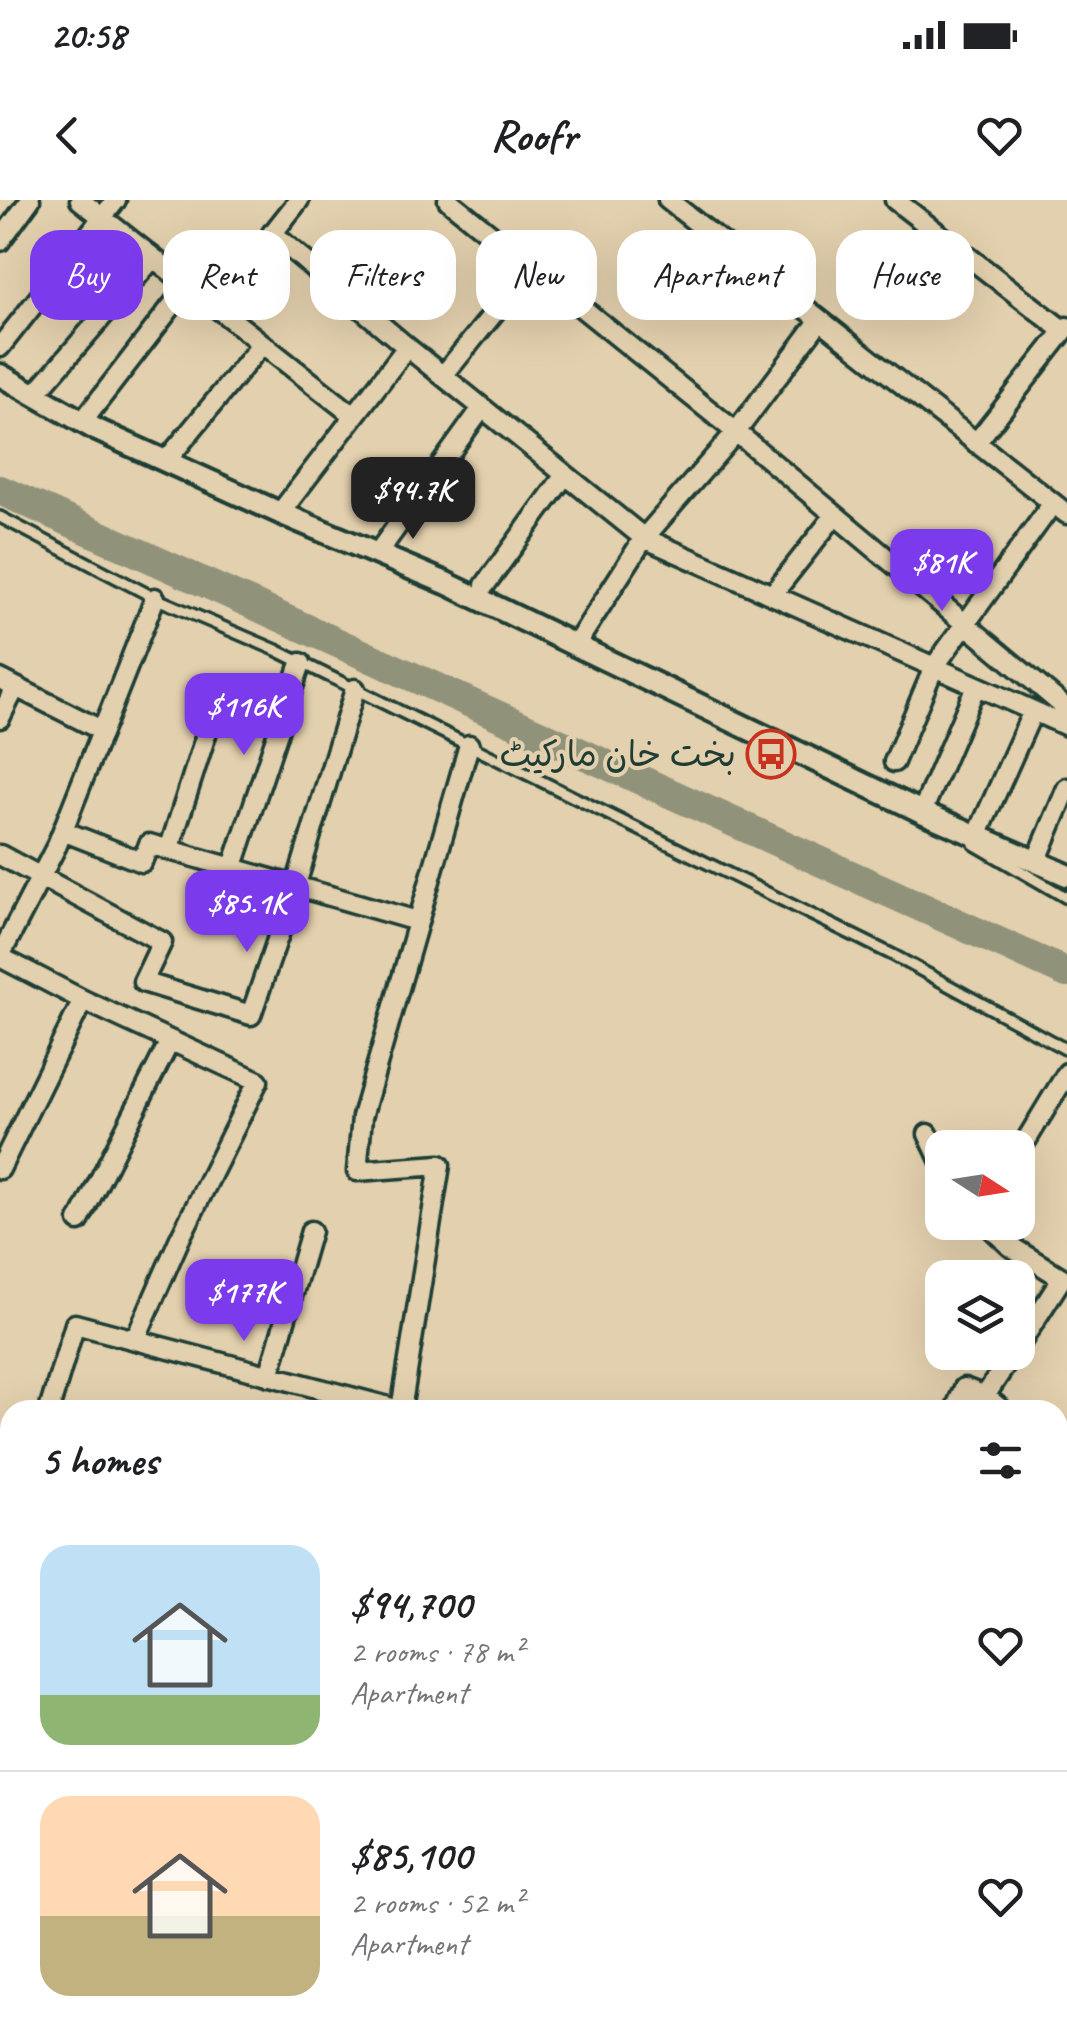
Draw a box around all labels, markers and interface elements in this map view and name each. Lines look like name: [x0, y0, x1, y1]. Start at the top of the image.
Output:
text: 20:58: [50, 12, 125, 59]
text: Roofr: [490, 107, 577, 164]
icon: back: [40, 108, 95, 163]
icon: heart: [972, 108, 1027, 163]
chip: Buy: [30, 230, 143, 320]
chip: Rent: [163, 230, 290, 320]
chip: Filters: [310, 230, 456, 320]
chip: New: [476, 230, 597, 320]
chip: Apartment: [617, 230, 816, 320]
chip: House: [836, 230, 974, 320]
pin: $94.7K: [332, 457, 494, 542]
text: $94.7K: [373, 469, 453, 510]
pin: $81K: [883, 529, 1001, 614]
text: $81K: [912, 541, 972, 582]
pin: $116K: [174, 673, 314, 758]
text: $116K: [207, 685, 281, 726]
bus stop icon: بخت خان مارکیٹ: [745, 728, 797, 780]
place label: بخت خان مارکیٹ: [499, 732, 736, 777]
pin: $85.1K: [166, 870, 328, 955]
text: $85.1K: [207, 882, 287, 923]
north arrow: [925, 1130, 1035, 1240]
map controls: [925, 1130, 1035, 1370]
pin: $177K: [174, 1259, 314, 1344]
button: layers: [925, 1260, 1035, 1370]
text: $177K: [207, 1271, 281, 1312]
icon: filters: [973, 1433, 1028, 1488]
text: 5 homes: [40, 1434, 158, 1487]
text: $94,700: [350, 1578, 471, 1631]
icon: home: [120, 1585, 240, 1705]
icon: heart: [973, 1618, 1028, 1673]
text: 2 rooms · 78 m²: [350, 1631, 523, 1672]
text: Apartment: [350, 1672, 468, 1713]
text: $85,100: [350, 1829, 471, 1882]
icon: home: [120, 1836, 240, 1956]
icon: heart: [973, 1869, 1028, 1924]
text: 2 rooms · 52 m²: [350, 1882, 523, 1923]
text: Apartment: [350, 1923, 468, 1964]

